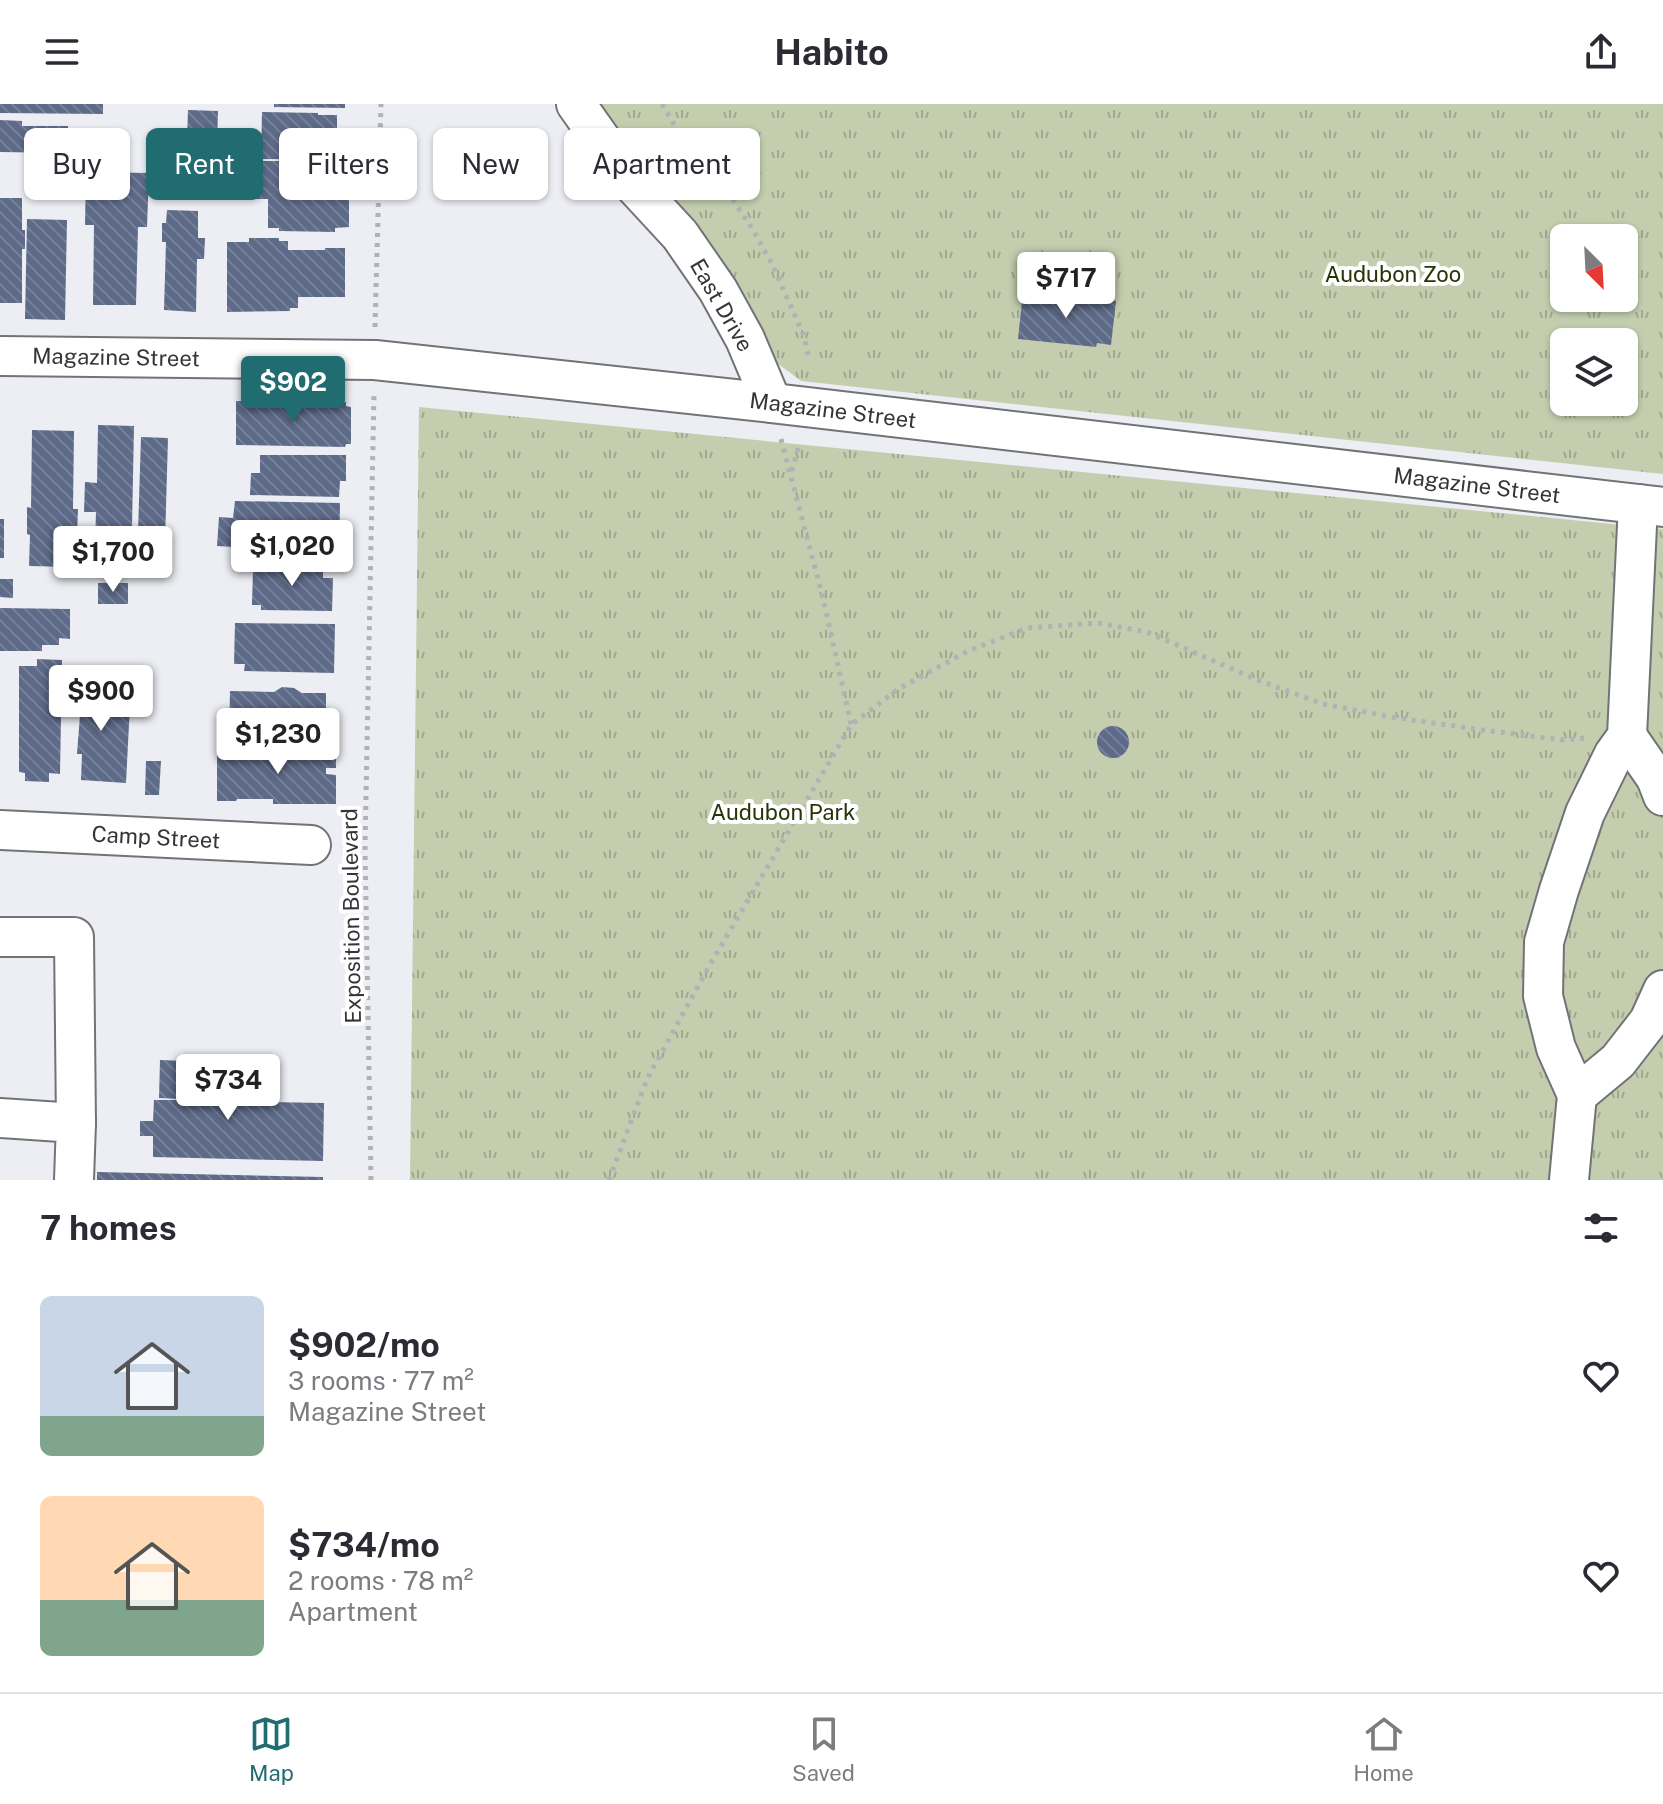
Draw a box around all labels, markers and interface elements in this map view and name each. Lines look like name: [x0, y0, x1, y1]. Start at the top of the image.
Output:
icon: menu: [40, 30, 84, 74]
icon: share: [1579, 30, 1623, 74]
text: Habito: [774, 31, 889, 73]
chip: Buy: [24, 128, 130, 200]
chip: Rent: [146, 128, 263, 200]
chip: Filters: [279, 128, 417, 200]
chip: New: [433, 128, 548, 200]
chip: Apartment: [564, 128, 760, 200]
north arrow: [1550, 224, 1638, 312]
map controls: [1550, 224, 1638, 416]
pin: $717: [1019, 252, 1113, 320]
street label: East Drive: [685, 254, 759, 356]
park label: Audubon Zoo: [1325, 261, 1461, 287]
text: $717: [1035, 262, 1097, 293]
button: layers: [1550, 328, 1638, 416]
street label: Magazine Street: [32, 343, 200, 371]
pin: $902: [246, 356, 340, 424]
text: $902: [259, 366, 327, 397]
street label: Magazine Street: [748, 387, 918, 433]
street label: Magazine Street: [1392, 462, 1562, 508]
pin: $1,020: [227, 520, 357, 588]
pin: $1,700: [48, 526, 178, 594]
text: $1,020: [249, 530, 335, 561]
text: $1,700: [71, 536, 155, 567]
pin: $900: [54, 665, 148, 733]
text: $900: [67, 675, 135, 706]
pin: $1,230: [213, 708, 343, 776]
text: $1,230: [234, 718, 322, 749]
park label: Audubon Park: [711, 799, 855, 825]
street label: Exposition Boulevard: [336, 808, 366, 1024]
street label: Camp Street: [91, 821, 221, 853]
pin: $734: [181, 1054, 275, 1122]
text: $734: [194, 1064, 262, 1095]
icon: filters: [1579, 1206, 1623, 1250]
text: 7 homes: [40, 1208, 177, 1248]
text: $902/mo: [288, 1325, 440, 1365]
icon: home: [104, 1328, 200, 1424]
icon: heart: [1579, 1354, 1623, 1398]
text: 3 rooms · 77 m²: [288, 1365, 474, 1396]
text: Magazine Street: [288, 1396, 486, 1427]
text: $734/mo: [288, 1525, 440, 1565]
icon: home: [104, 1528, 200, 1624]
icon: heart: [1579, 1554, 1623, 1598]
text: 2 rooms · 78 m²: [288, 1565, 473, 1596]
text: Apartment: [288, 1596, 418, 1627]
tab: Map: [249, 1712, 294, 1786]
tab: Saved: [792, 1712, 855, 1786]
tab: Home: [1353, 1712, 1414, 1786]

